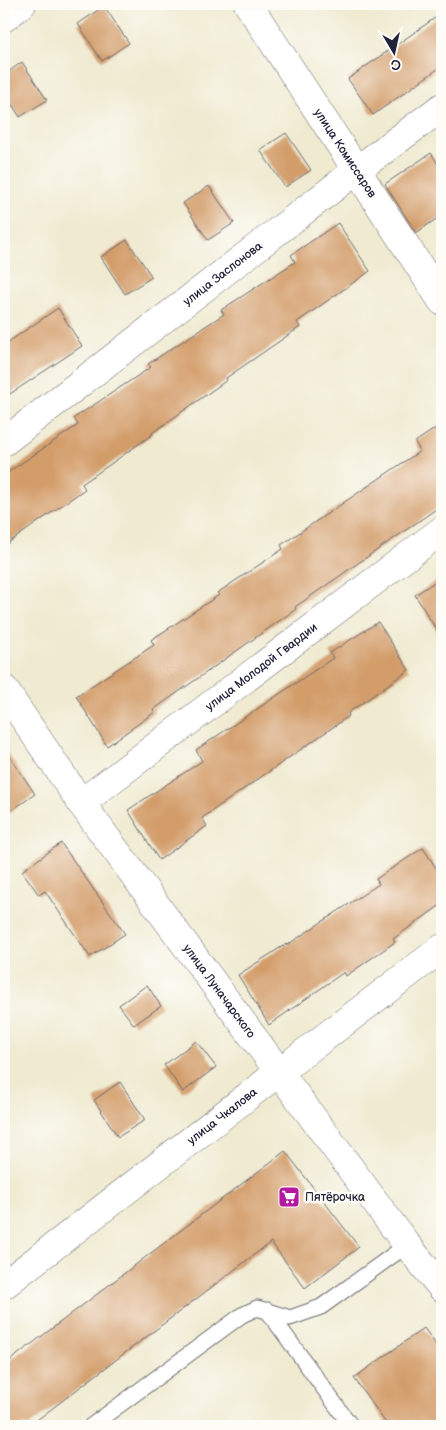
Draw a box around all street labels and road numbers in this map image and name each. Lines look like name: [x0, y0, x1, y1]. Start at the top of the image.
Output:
street label: улица Комиссаров: [311, 106, 380, 201]
street label: улица Заслонова: [180, 238, 265, 309]
street label: улица Молодой Гвардии: [202, 620, 320, 714]
street label: улица Луначарского: [180, 941, 259, 1041]
street label: улица Чкалова: [184, 1084, 260, 1148]

